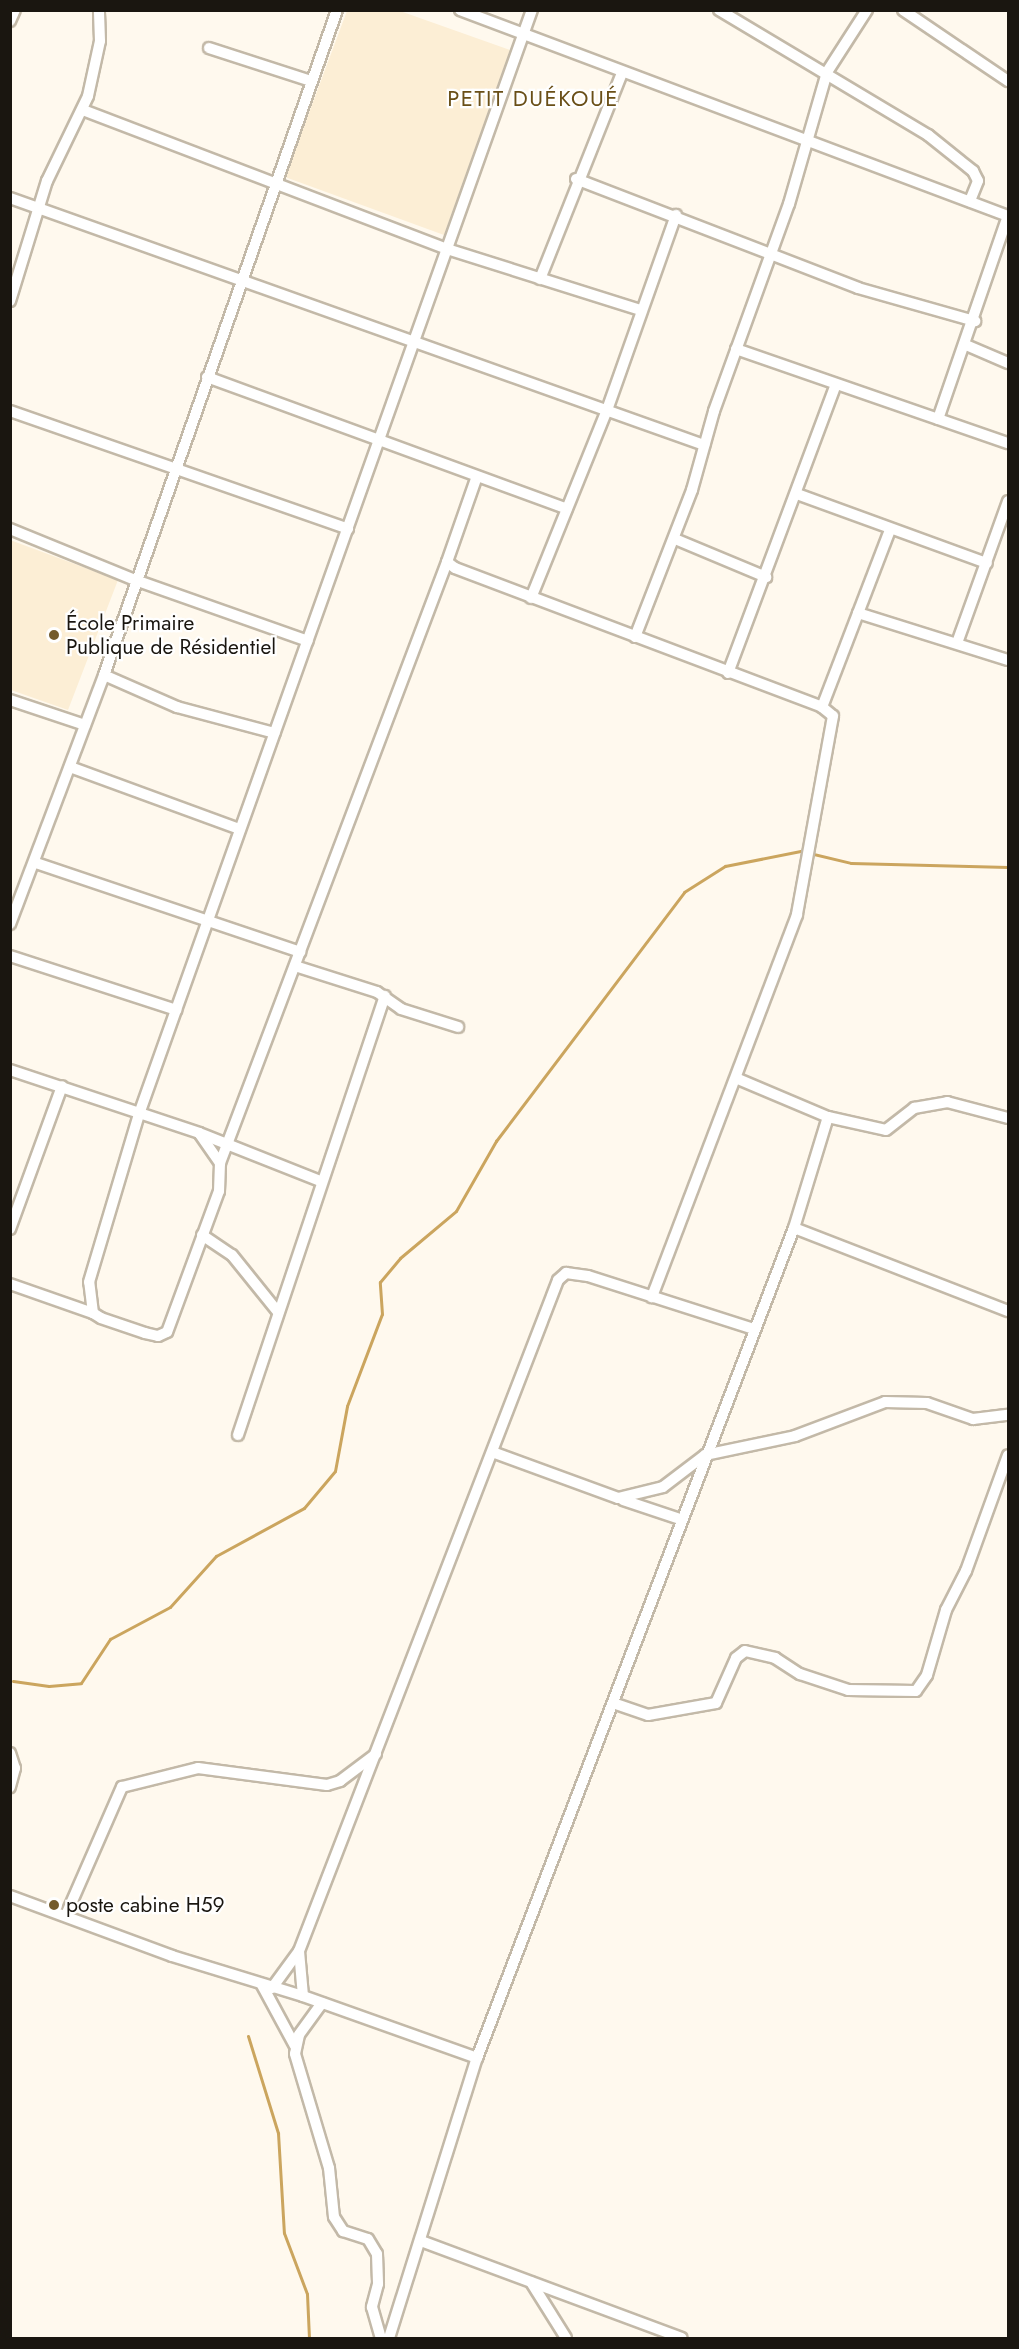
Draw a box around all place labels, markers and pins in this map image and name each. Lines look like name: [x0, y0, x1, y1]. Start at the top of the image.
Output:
place label: École Primaire Publique de Résidentiel: [66, 610, 276, 660]
marker: École Primaire Publique de Résidentiel: [47, 628, 61, 642]
place label: poste cabine H59: [66, 1892, 225, 1918]
marker: poste cabine H59: [47, 1898, 61, 1912]

